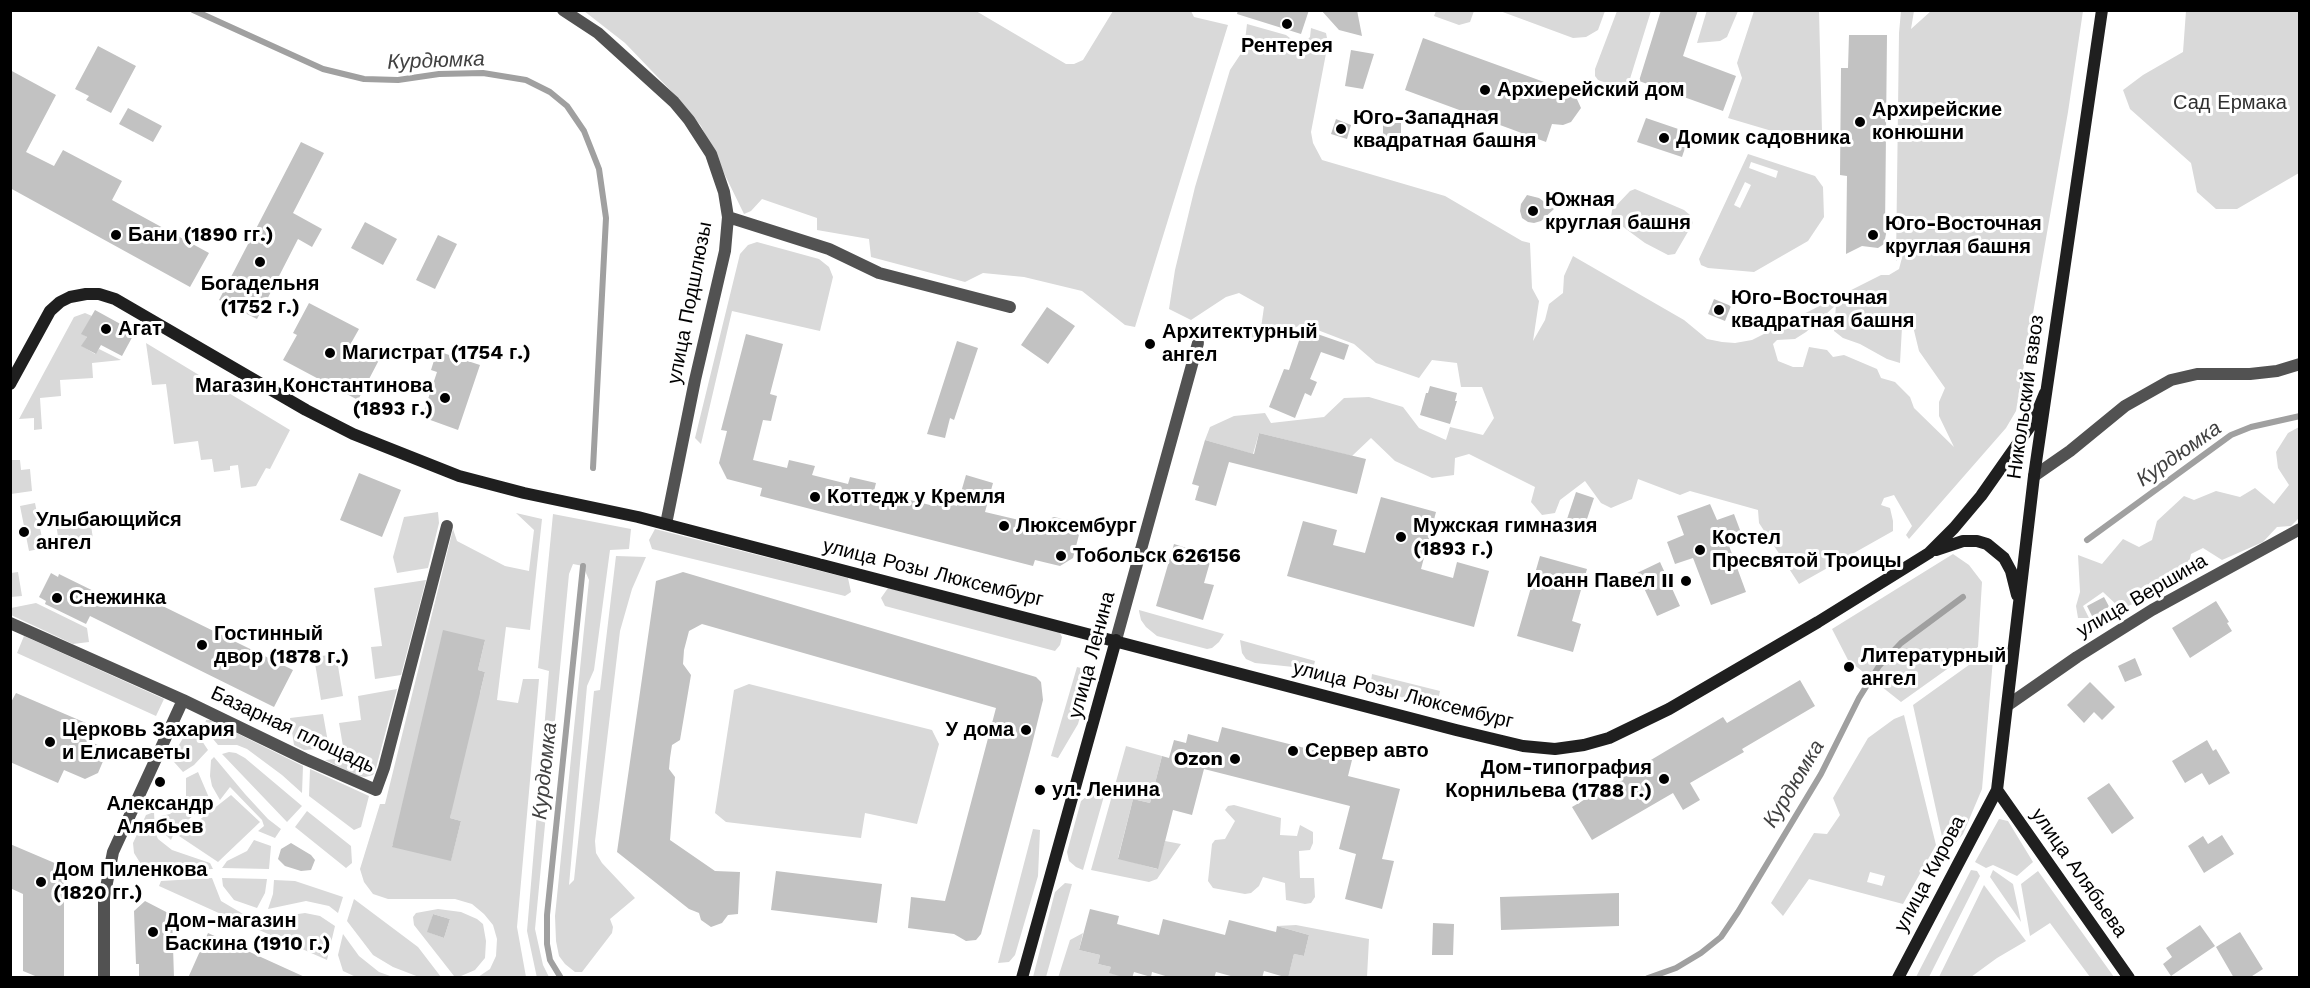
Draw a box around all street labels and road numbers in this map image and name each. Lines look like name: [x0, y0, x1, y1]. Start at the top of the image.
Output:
street label: улица Подшлюзы: [662, 220, 718, 386]
street label: Никольский взвоз: [2003, 313, 2049, 481]
street label: улица Розы Люксембург: [820, 534, 1046, 612]
street label: улица Вершина: [2072, 549, 2212, 643]
street label: улица Ленина: [1064, 589, 1120, 721]
street label: улица Розы Люксембург: [1290, 656, 1516, 734]
street label: Базарная площадь: [207, 681, 379, 779]
street label: улица Алябьева: [2026, 804, 2132, 942]
street label: улица Кирова: [1889, 812, 1971, 936]

